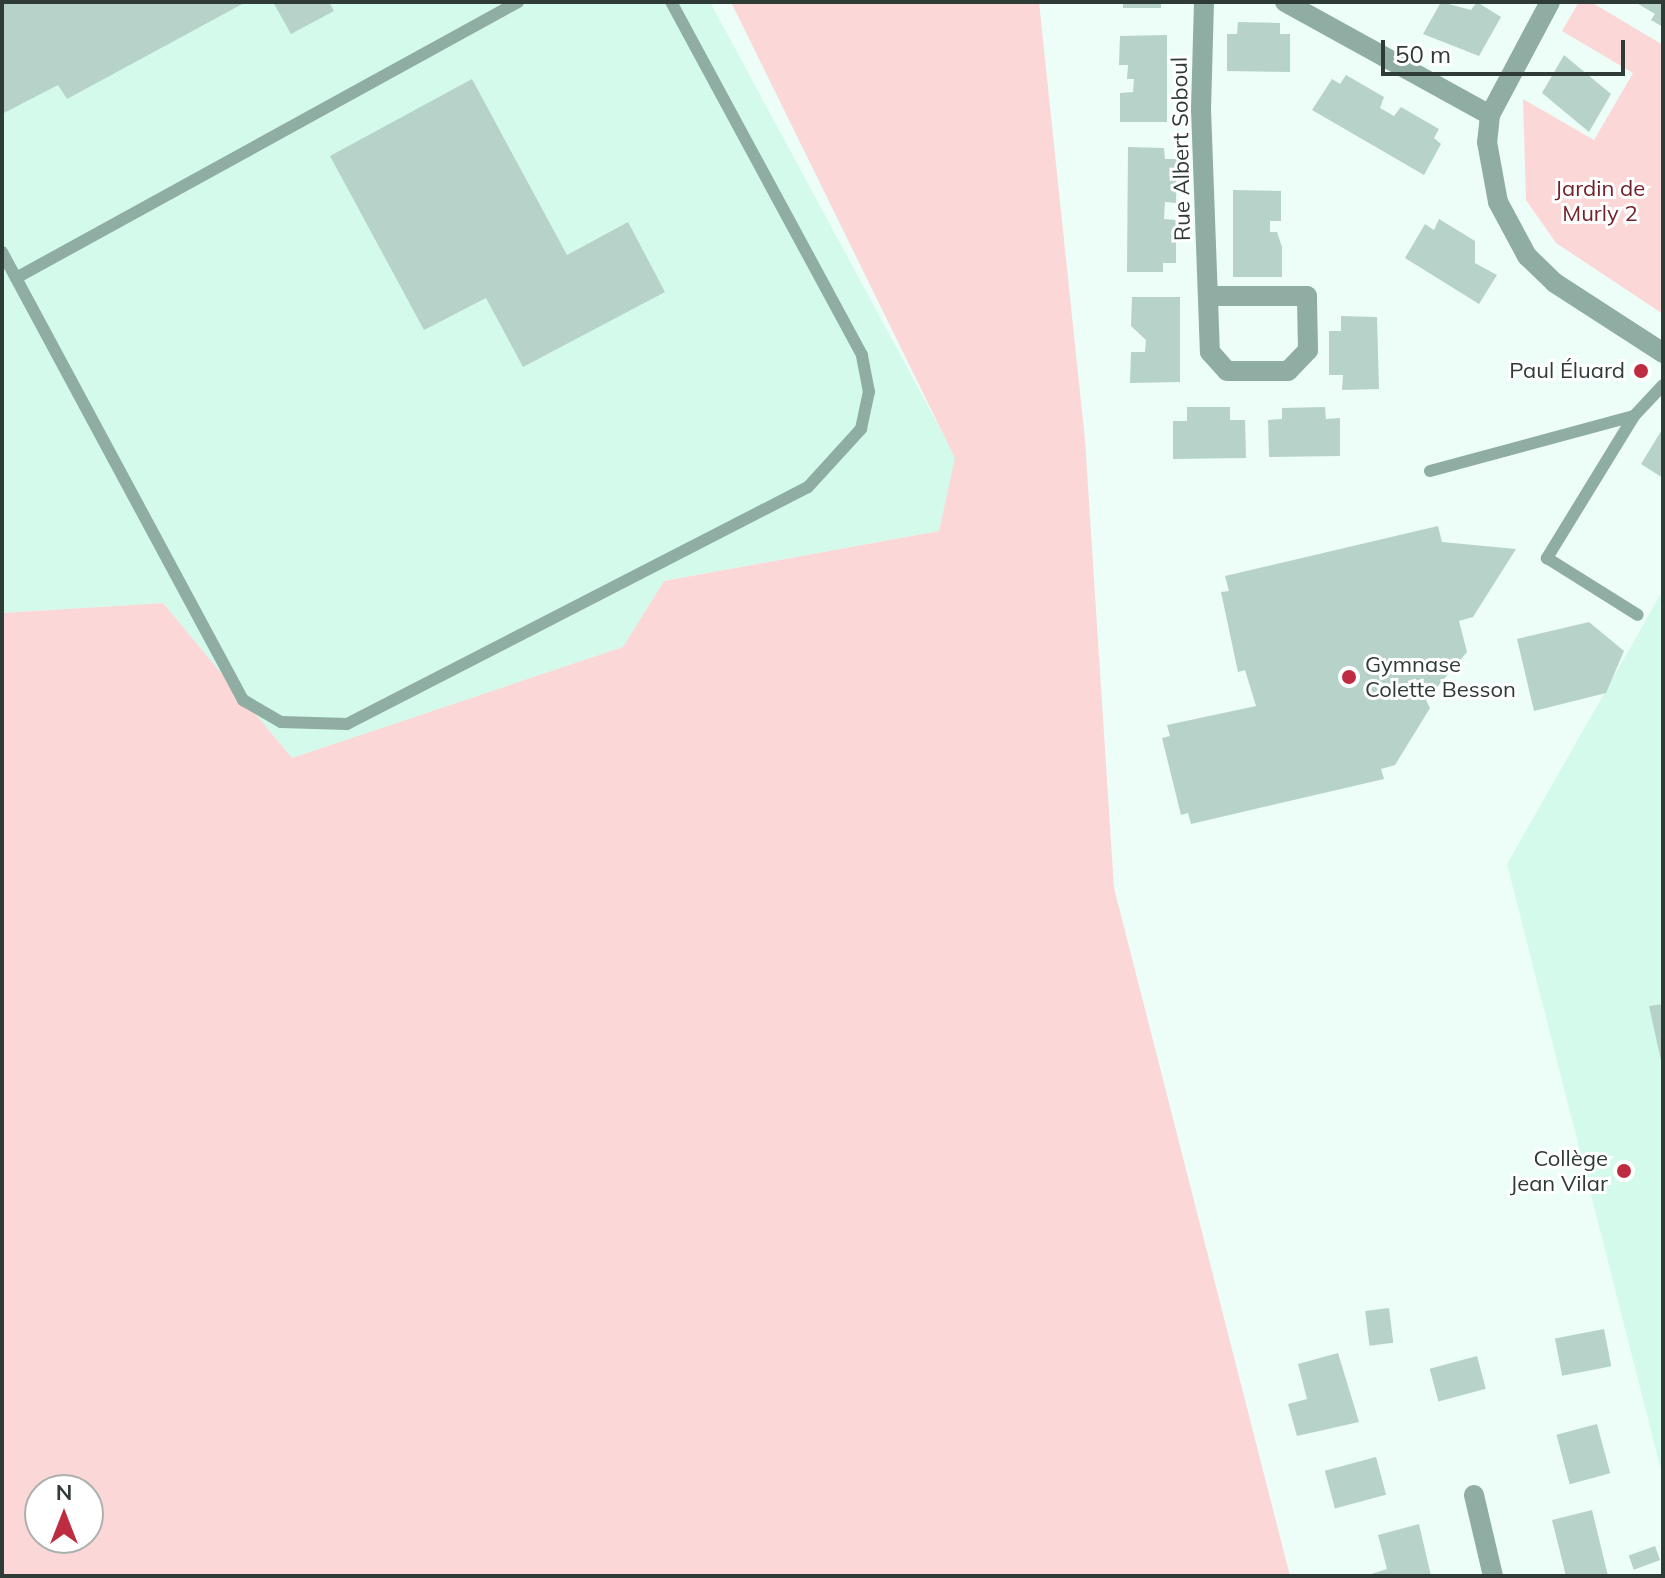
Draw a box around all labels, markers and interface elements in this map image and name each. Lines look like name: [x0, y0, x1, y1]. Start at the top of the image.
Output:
scale bar: [1385, 24, 1629, 74]
text: 50 m: [1395, 39, 1451, 69]
street label: Rue Albert Soboul: [1166, 57, 1196, 241]
park label: Jardin de Murly 2: [1555, 175, 1645, 226]
place label: Paul Éluard: [1509, 358, 1625, 384]
marker: Paul Éluard: [1632, 362, 1650, 380]
place label: Gymnase Colette Besson: [1365, 651, 1516, 702]
marker: Gymnase Colette Besson: [1340, 668, 1358, 686]
place label: Collège Jean Vilar: [1510, 1145, 1608, 1196]
marker: Collège Jean Vilar: [1615, 1162, 1633, 1180]
north arrow: [24, 1474, 104, 1554]
text: N: [56, 1478, 72, 1506]

